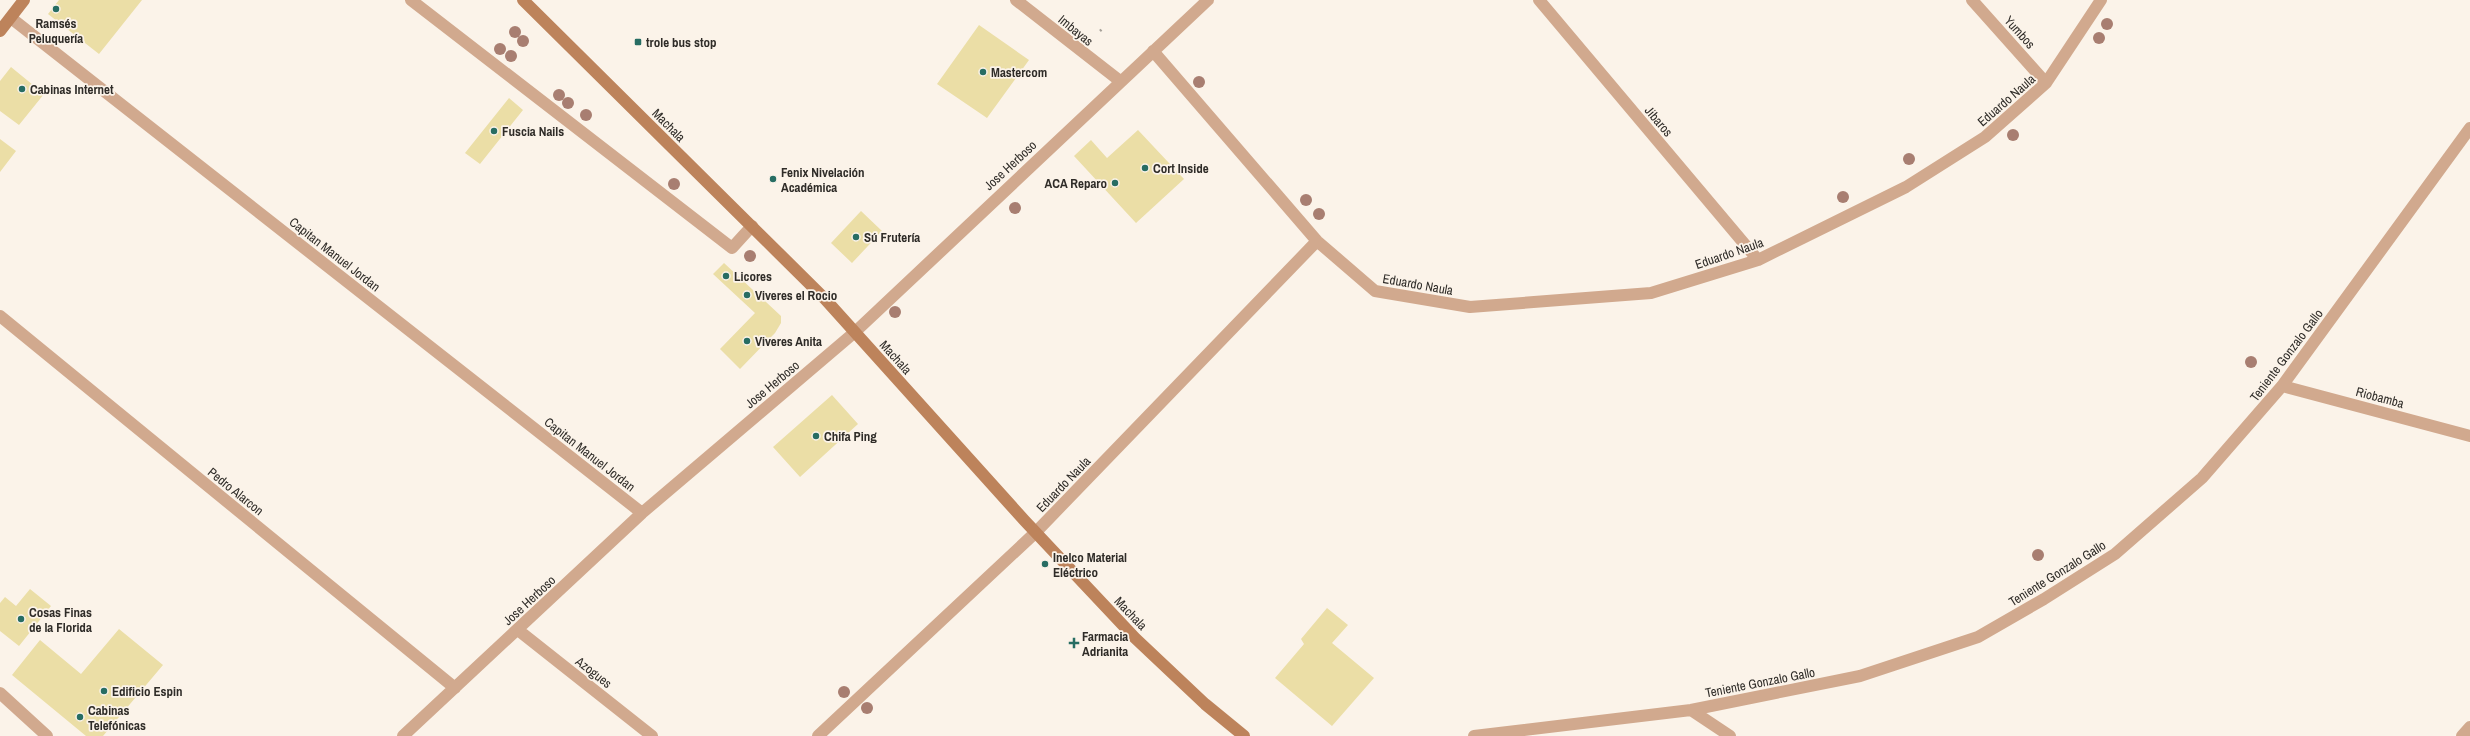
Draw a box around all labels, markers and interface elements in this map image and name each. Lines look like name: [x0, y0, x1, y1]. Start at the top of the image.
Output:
marker: Ramsés Peluquería: [51, 4, 61, 14]
street label: Imbayas: [1055, 11, 1097, 50]
street label: Yumbos: [2000, 12, 2039, 52]
place label: Ramsés Peluquería: [29, 15, 83, 47]
place label: trole bus stop: [646, 34, 717, 51]
marker: trole bus stop: [633, 37, 643, 47]
place label: Mastercom: [991, 64, 1047, 81]
marker: Mastercom: [978, 67, 988, 77]
street label: Eduardo Naula: [1974, 71, 2039, 130]
place label: Cabinas Internet: [30, 81, 114, 98]
marker: Cabinas Internet: [17, 84, 27, 94]
street label: Jibaros: [1641, 102, 1676, 140]
street label: Machala: [648, 105, 689, 146]
place label: Fuscia Nails: [502, 123, 564, 140]
marker: Fuscia Nails: [489, 126, 499, 136]
street label: Jose Herboso: [980, 137, 1040, 194]
place label: Cort Inside: [1153, 160, 1209, 177]
marker: Cort Inside: [1140, 163, 1150, 173]
place label: Fenix Nivelación Académica: [781, 164, 865, 196]
marker: Fenix Nivelación Académica: [768, 174, 778, 184]
place label: ACA Reparo: [1045, 175, 1107, 192]
marker: ACA Reparo: [1110, 178, 1120, 188]
street label: Capitan Manuel Jordan: [286, 214, 384, 295]
place label: Sú Frutería: [864, 229, 920, 246]
marker: Sú Frutería: [851, 232, 861, 242]
street label: Eduardo Naula: [1693, 234, 1766, 273]
place label: Licores: [734, 268, 772, 285]
street label: Eduardo Naula: [1381, 270, 1454, 299]
marker: Licores: [721, 271, 731, 281]
place label: Viveres el Rocio: [755, 287, 837, 304]
marker: Viveres el Rocio: [742, 290, 752, 300]
street label: Teniente Gonzalo Gallo: [2246, 306, 2327, 405]
place label: Viveres Anita: [755, 333, 822, 350]
marker: Viveres Anita: [742, 336, 752, 346]
street label: Machala: [876, 337, 915, 378]
street label: Jose Herboso: [742, 357, 803, 412]
street label: Riobamba: [2354, 383, 2406, 412]
street label: Capitan Manuel Jordan: [541, 414, 639, 495]
place label: Chifa Ping: [824, 428, 877, 445]
marker: Chifa Ping: [811, 431, 821, 441]
street label: Eduardo Naula: [1033, 453, 1094, 516]
street label: Pedro Alarcon: [204, 464, 267, 519]
street label: Teniente Gonzalo Gallo: [2006, 537, 2109, 610]
place label: Inelco Material Eléctrico: [1053, 549, 1127, 581]
marker: Inelco Material Eléctrico: [1040, 559, 1050, 569]
street label: Jose Herboso: [499, 572, 559, 629]
street label: Machala: [1111, 593, 1151, 634]
place label: Cosas Finas de la Florida: [29, 604, 92, 636]
marker: Cosas Finas de la Florida: [16, 614, 26, 624]
place label: Farmacia Adrianita: [1082, 628, 1128, 660]
marker: Farmacia Adrianita: [1069, 638, 1079, 648]
street label: Azogues: [571, 652, 615, 692]
street label: Teniente Gonzalo Gallo: [1704, 664, 1816, 701]
place label: Edificio Espin: [112, 683, 183, 700]
marker: Edificio Espin: [99, 686, 109, 696]
place label: Cabinas Telefónicas: [88, 702, 146, 734]
marker: Cabinas Telefónicas: [75, 712, 85, 722]

